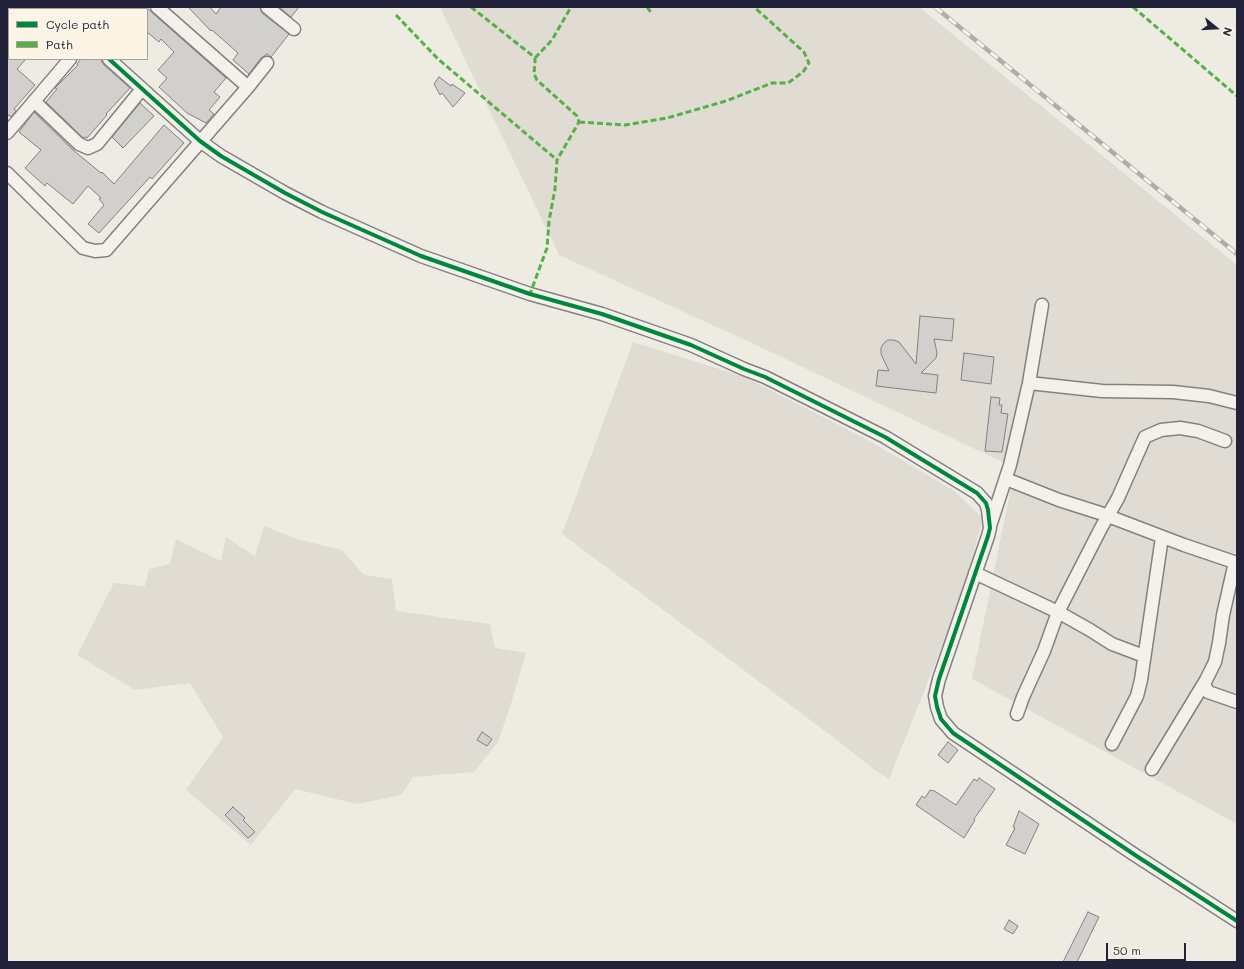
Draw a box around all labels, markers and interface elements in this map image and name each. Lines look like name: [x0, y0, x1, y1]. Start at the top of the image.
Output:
legend: [8, 8, 148, 60]
north arrow: [1196, 8, 1236, 48]
text: Cycle path: [46, 16, 109, 32]
text: N: [1219, 26, 1236, 38]
text: Path: [46, 36, 73, 52]
scale bar: [1108, 935, 1188, 961]
text: 50 m: [1113, 942, 1141, 958]

